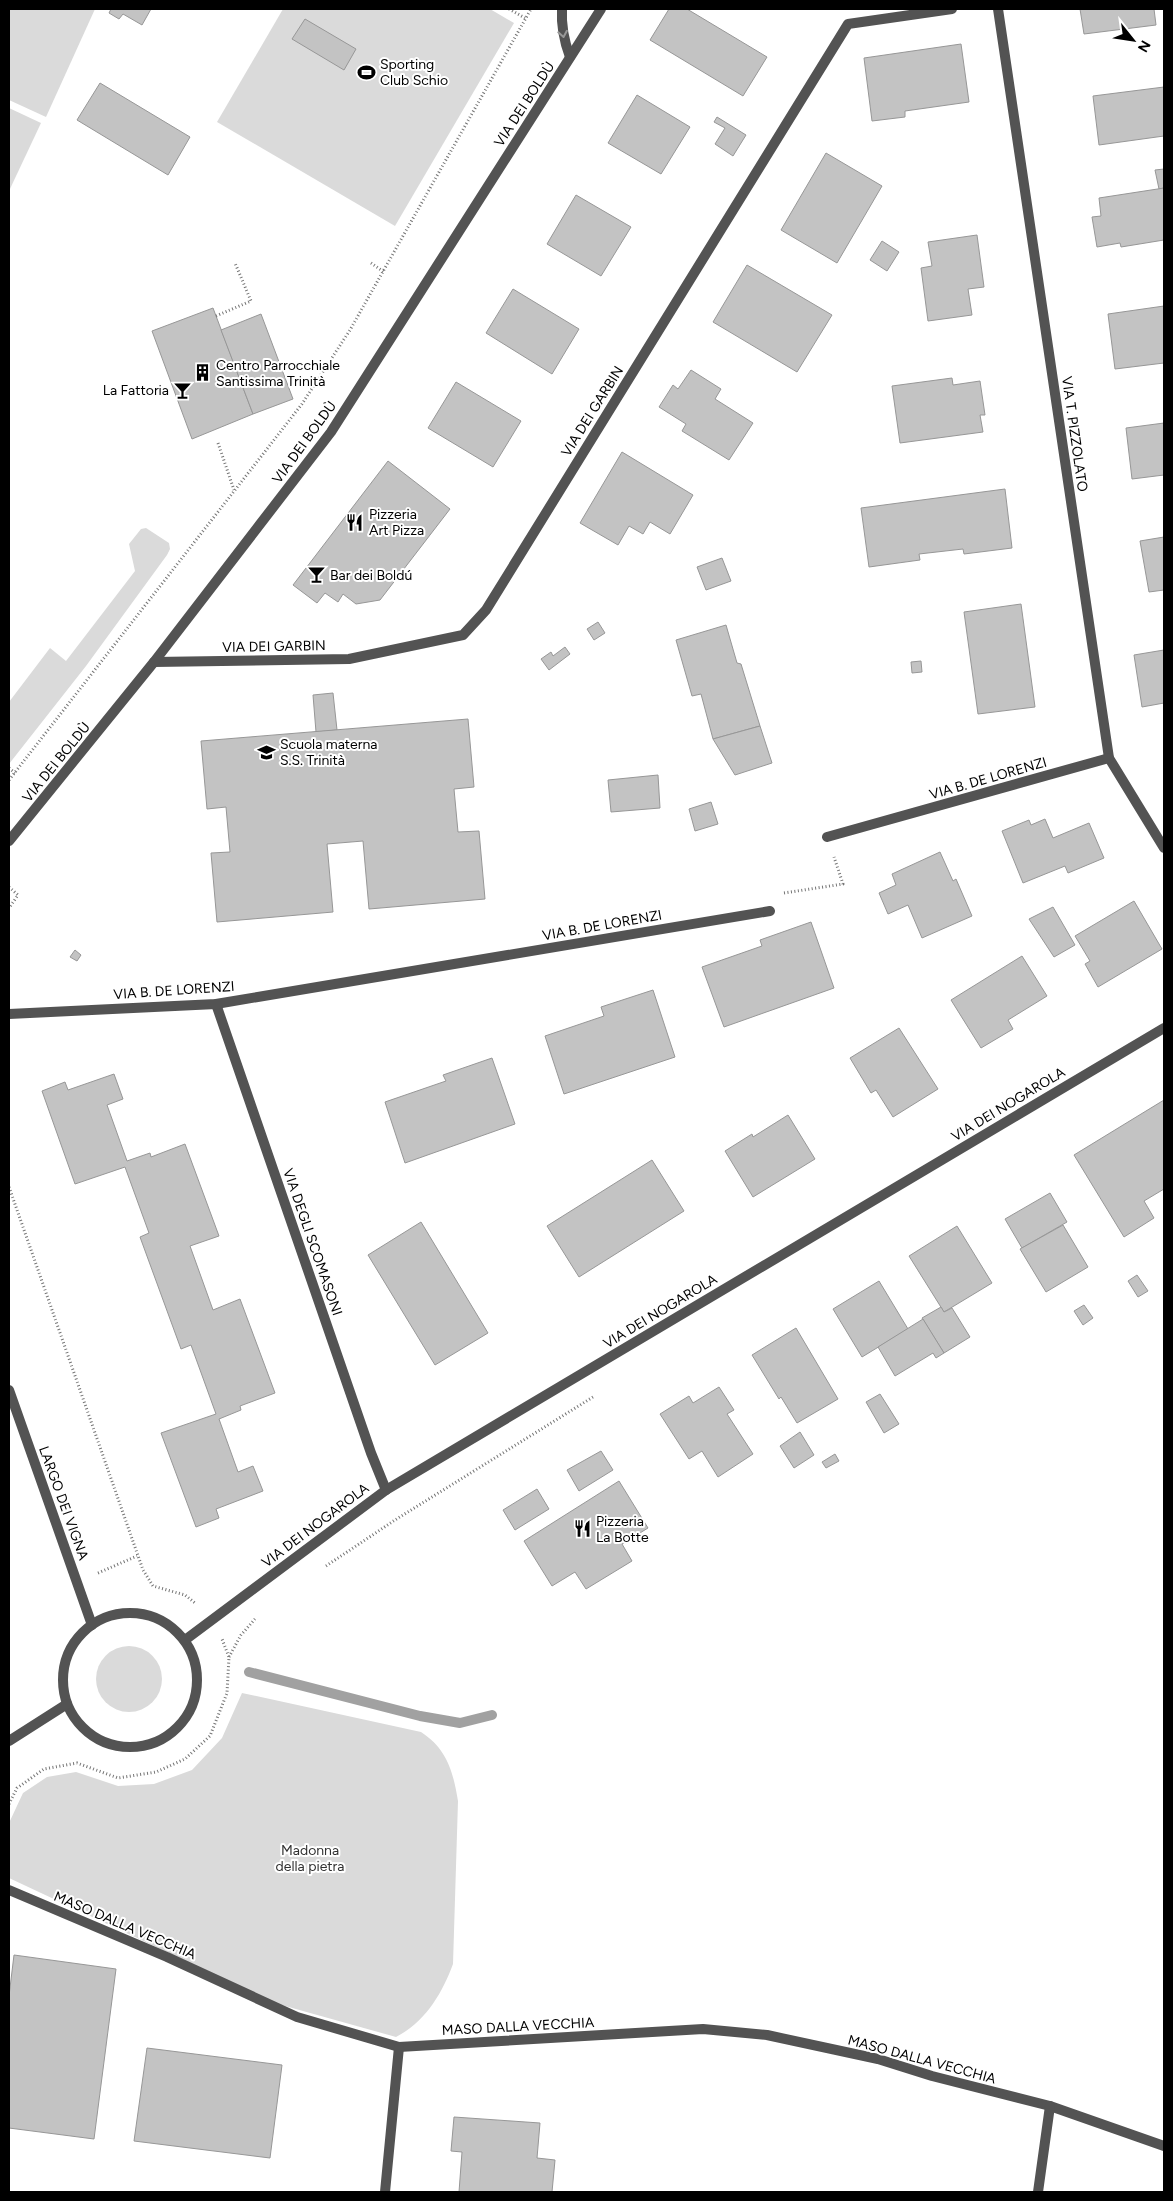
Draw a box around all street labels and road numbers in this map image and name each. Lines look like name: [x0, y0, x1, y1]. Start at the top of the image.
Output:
street label: VIA DEI BOLDÙ: [491, 59, 558, 150]
street label: VIA DEI GARBIN: [558, 363, 627, 460]
street label: VIA T. PIZZOLATO: [1058, 375, 1091, 493]
street label: VIA DEI BOLDÙ: [269, 398, 340, 487]
street label: VIA DEI GARBIN: [222, 637, 326, 656]
street label: VIA DEI BOLDÙ: [19, 719, 94, 806]
street label: VIA B. DE LORENZI: [928, 754, 1049, 803]
street label: VIA B. DE LORENZI: [541, 907, 663, 944]
street label: VIA B. DE LORENZI: [113, 978, 235, 1003]
street label: VIA DEI NOGAROLA: [948, 1063, 1069, 1145]
street label: VIA DEGLI SCOMASONI: [279, 1166, 346, 1318]
street label: VIA DEI NOGAROLA: [600, 1270, 721, 1352]
street label: LARGO DEI VIGNA: [35, 1444, 92, 1563]
street label: VIA DEI NOGAROLA: [258, 1479, 373, 1571]
street label: MASO DALLA VECCHIA: [51, 1888, 199, 1963]
street label: MASO DALLA VECCHIA: [441, 2014, 595, 2039]
street label: MASO DALLA VECCHIA: [846, 2031, 998, 2088]

